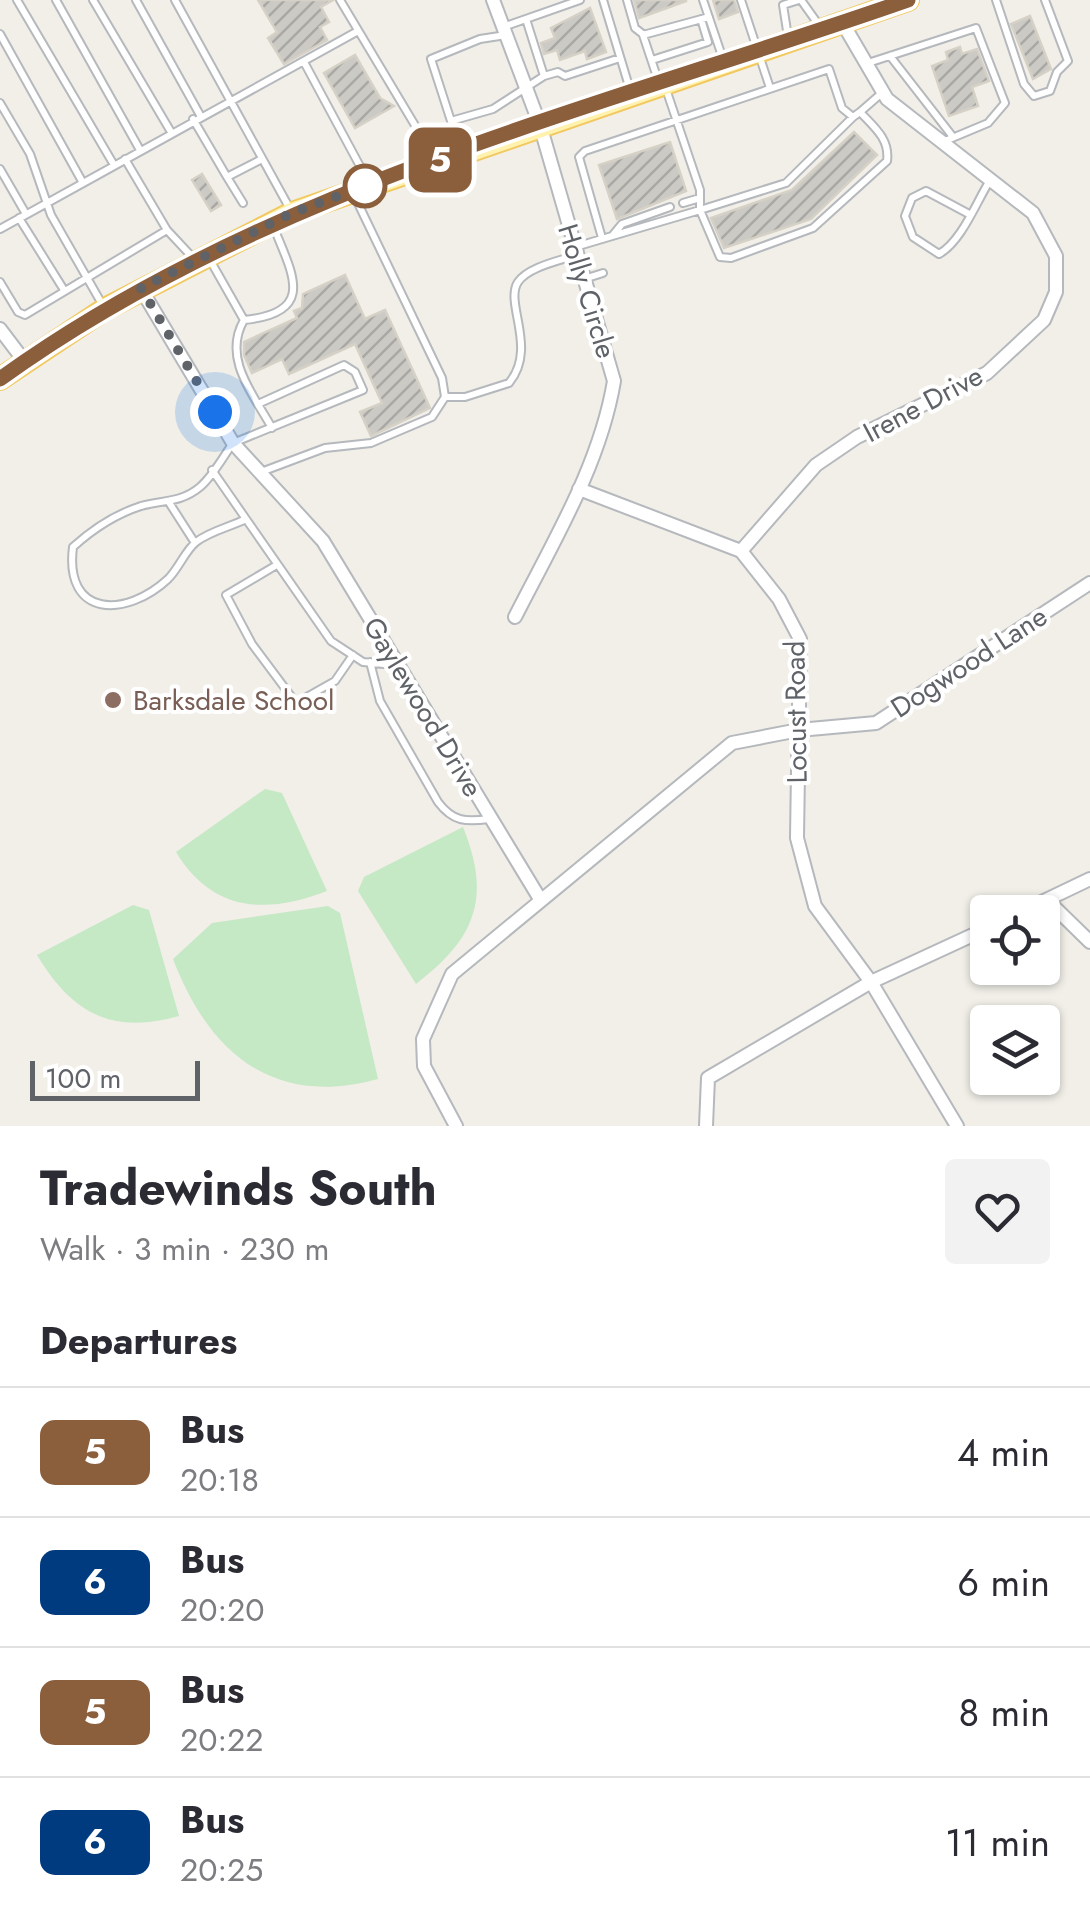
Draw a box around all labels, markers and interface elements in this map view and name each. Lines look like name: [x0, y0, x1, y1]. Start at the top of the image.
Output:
line badge: 5: [408, 128, 472, 192]
text: 5: [429, 135, 451, 185]
unlabelled marker: [344, 165, 386, 207]
street label: Holly Circle: [547, 219, 627, 363]
street label: Irene Drive: [856, 355, 990, 453]
your location: [190, 387, 240, 437]
street label: Dogwood Lane: [883, 596, 1055, 728]
street label: Gaylewood Drive: [353, 609, 493, 805]
street label: Locust Road: [774, 640, 818, 784]
place label: Barksdale School: [133, 680, 334, 721]
marker: Barksdale School: [102, 689, 124, 711]
map controls: [970, 895, 1060, 1095]
button: locate: [970, 895, 1060, 985]
button: layers: [970, 1005, 1060, 1095]
scale bar: [30, 1056, 200, 1100]
text: 100 m: [45, 1058, 121, 1099]
text: Tradewinds South: [40, 1154, 437, 1223]
button: heart: [945, 1159, 1050, 1264]
text: Walk · 3 min · 230 m: [40, 1226, 330, 1272]
text: Departures: [40, 1313, 237, 1368]
text: Bus: [180, 1402, 244, 1457]
text: 4 min: [957, 1425, 1050, 1480]
text: 5: [84, 1427, 106, 1477]
text: 20:18: [180, 1457, 259, 1503]
text: Bus: [180, 1532, 244, 1587]
text: 6 min: [957, 1555, 1050, 1610]
text: 6: [83, 1557, 107, 1607]
text: 20:20: [180, 1587, 264, 1633]
text: Bus: [180, 1662, 244, 1717]
text: 8 min: [958, 1685, 1050, 1740]
text: 5: [84, 1687, 106, 1737]
text: 20:22: [180, 1717, 263, 1763]
text: Bus: [180, 1792, 244, 1847]
text: 11 min: [945, 1815, 1050, 1870]
text: 6: [83, 1817, 107, 1867]
text: 20:25: [180, 1847, 263, 1893]

